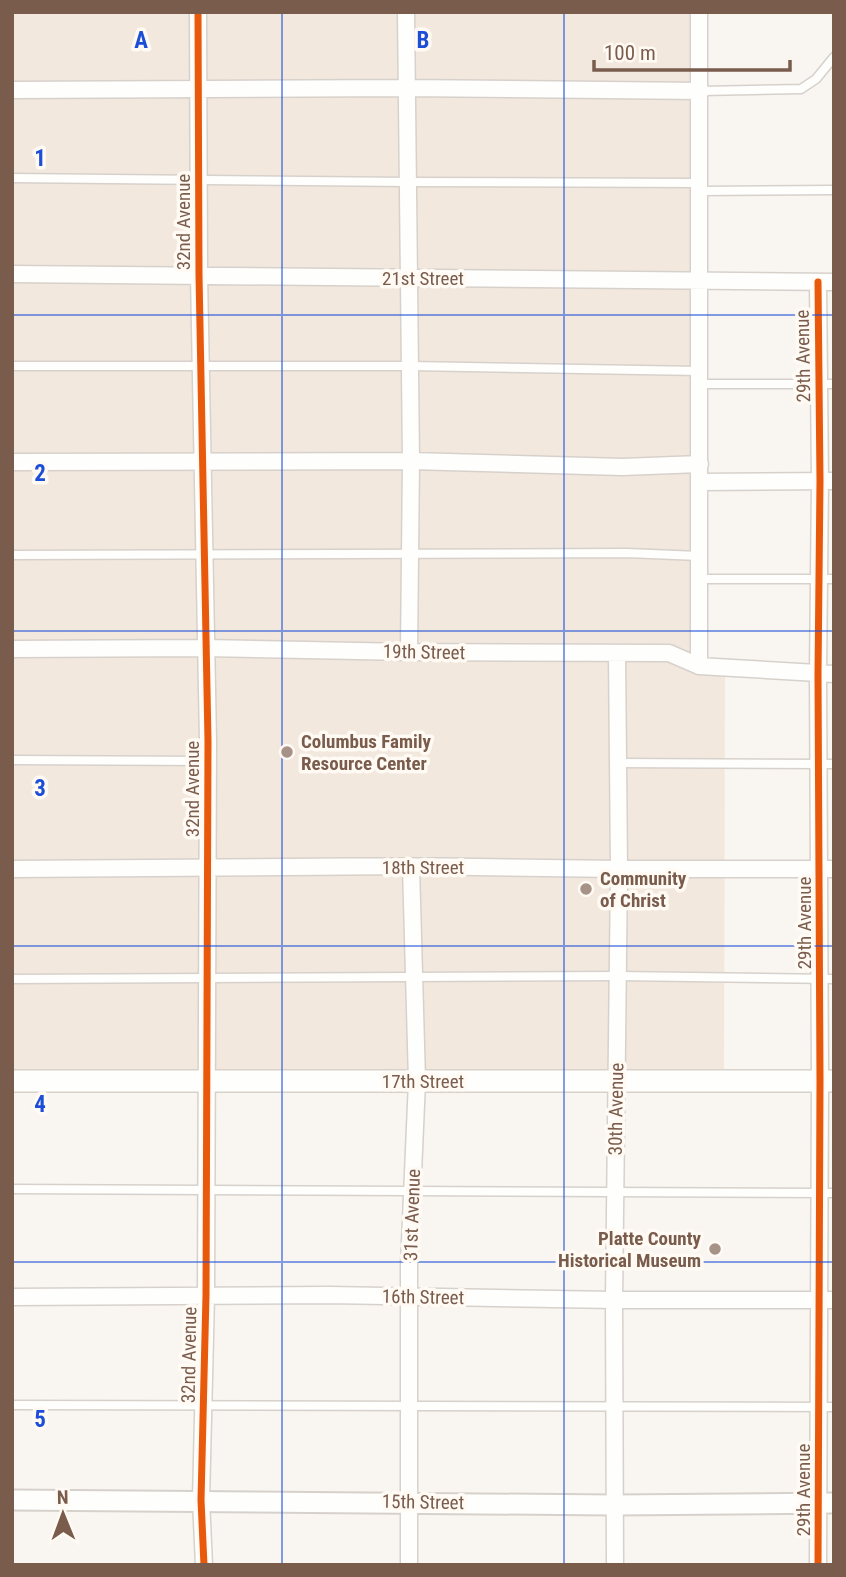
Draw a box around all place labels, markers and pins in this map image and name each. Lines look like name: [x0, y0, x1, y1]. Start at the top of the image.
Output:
place label: Columbus Family Resource Center: [301, 730, 432, 775]
marker: Columbus Family Resource Center: [279, 744, 295, 760]
place label: Community of Christ: [600, 867, 687, 912]
marker: Community of Christ: [578, 881, 594, 897]
place label: Platte County Historical Museum: [558, 1227, 702, 1272]
marker: Platte County Historical Museum: [707, 1241, 723, 1257]

